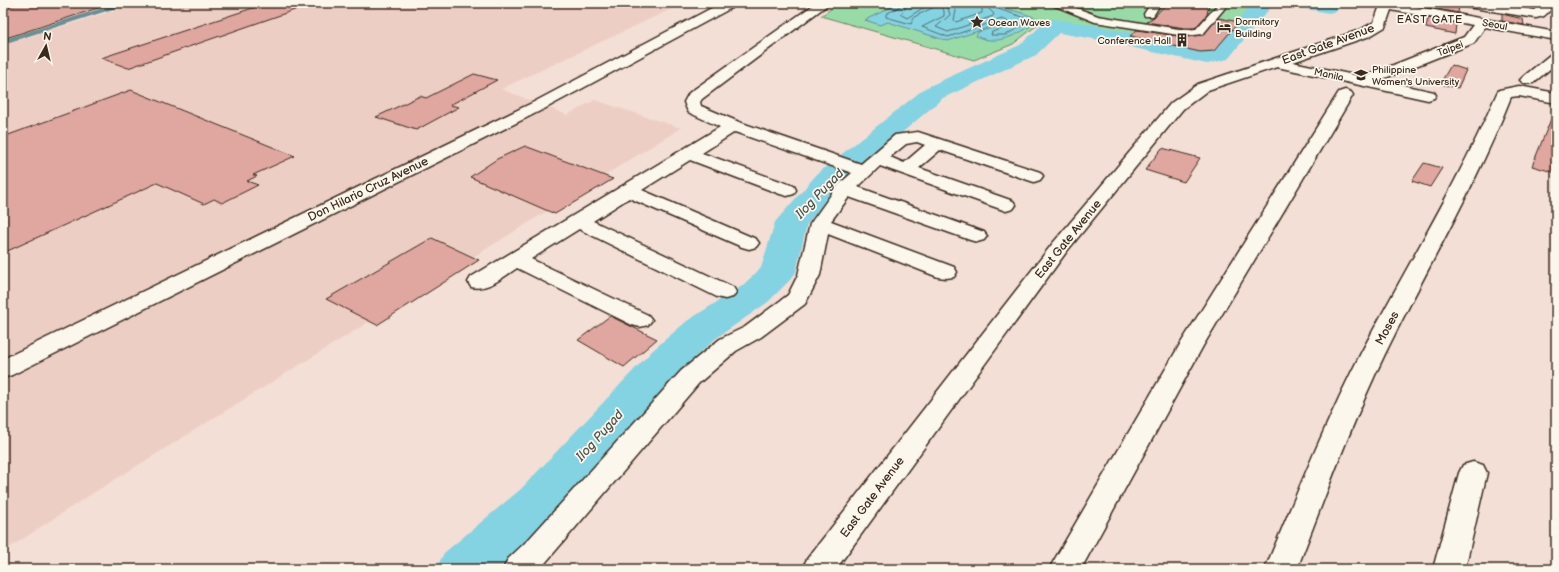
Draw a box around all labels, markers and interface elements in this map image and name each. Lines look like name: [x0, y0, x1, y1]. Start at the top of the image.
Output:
district label: EAST GATE: [1397, 13, 1463, 26]
place icon: Ocean Waves: [969, 14, 985, 30]
place label: Dormitory Building: [1235, 16, 1280, 40]
place label: Ocean Waves: [988, 17, 1050, 29]
street label: Seoul: [1481, 17, 1508, 33]
hotel icon: Dormitory Building: [1216, 19, 1232, 35]
street label: East Gate Avenue: [1280, 21, 1376, 68]
north arrow: [26, 26, 66, 66]
text: N: [42, 30, 52, 44]
building icon: Conference Hall: [1174, 32, 1190, 48]
place label: Conference Hall: [1097, 35, 1171, 47]
street label: Taipei: [1436, 38, 1465, 59]
place label: Philippine Women's University: [1372, 64, 1460, 88]
street label: Manila: [1313, 66, 1345, 84]
school or university icon: Philippine Women's University: [1353, 67, 1369, 83]
street label: Don Hilario Cruz Avenue: [305, 154, 431, 225]
water label: Ilog Pugad: [791, 165, 848, 223]
street label: East Gate Avenue: [1032, 197, 1105, 282]
street label: Moses: [1372, 309, 1403, 348]
water label: Ilog Pugad: [572, 406, 627, 465]
street label: East Gate Avenue: [837, 454, 908, 541]

